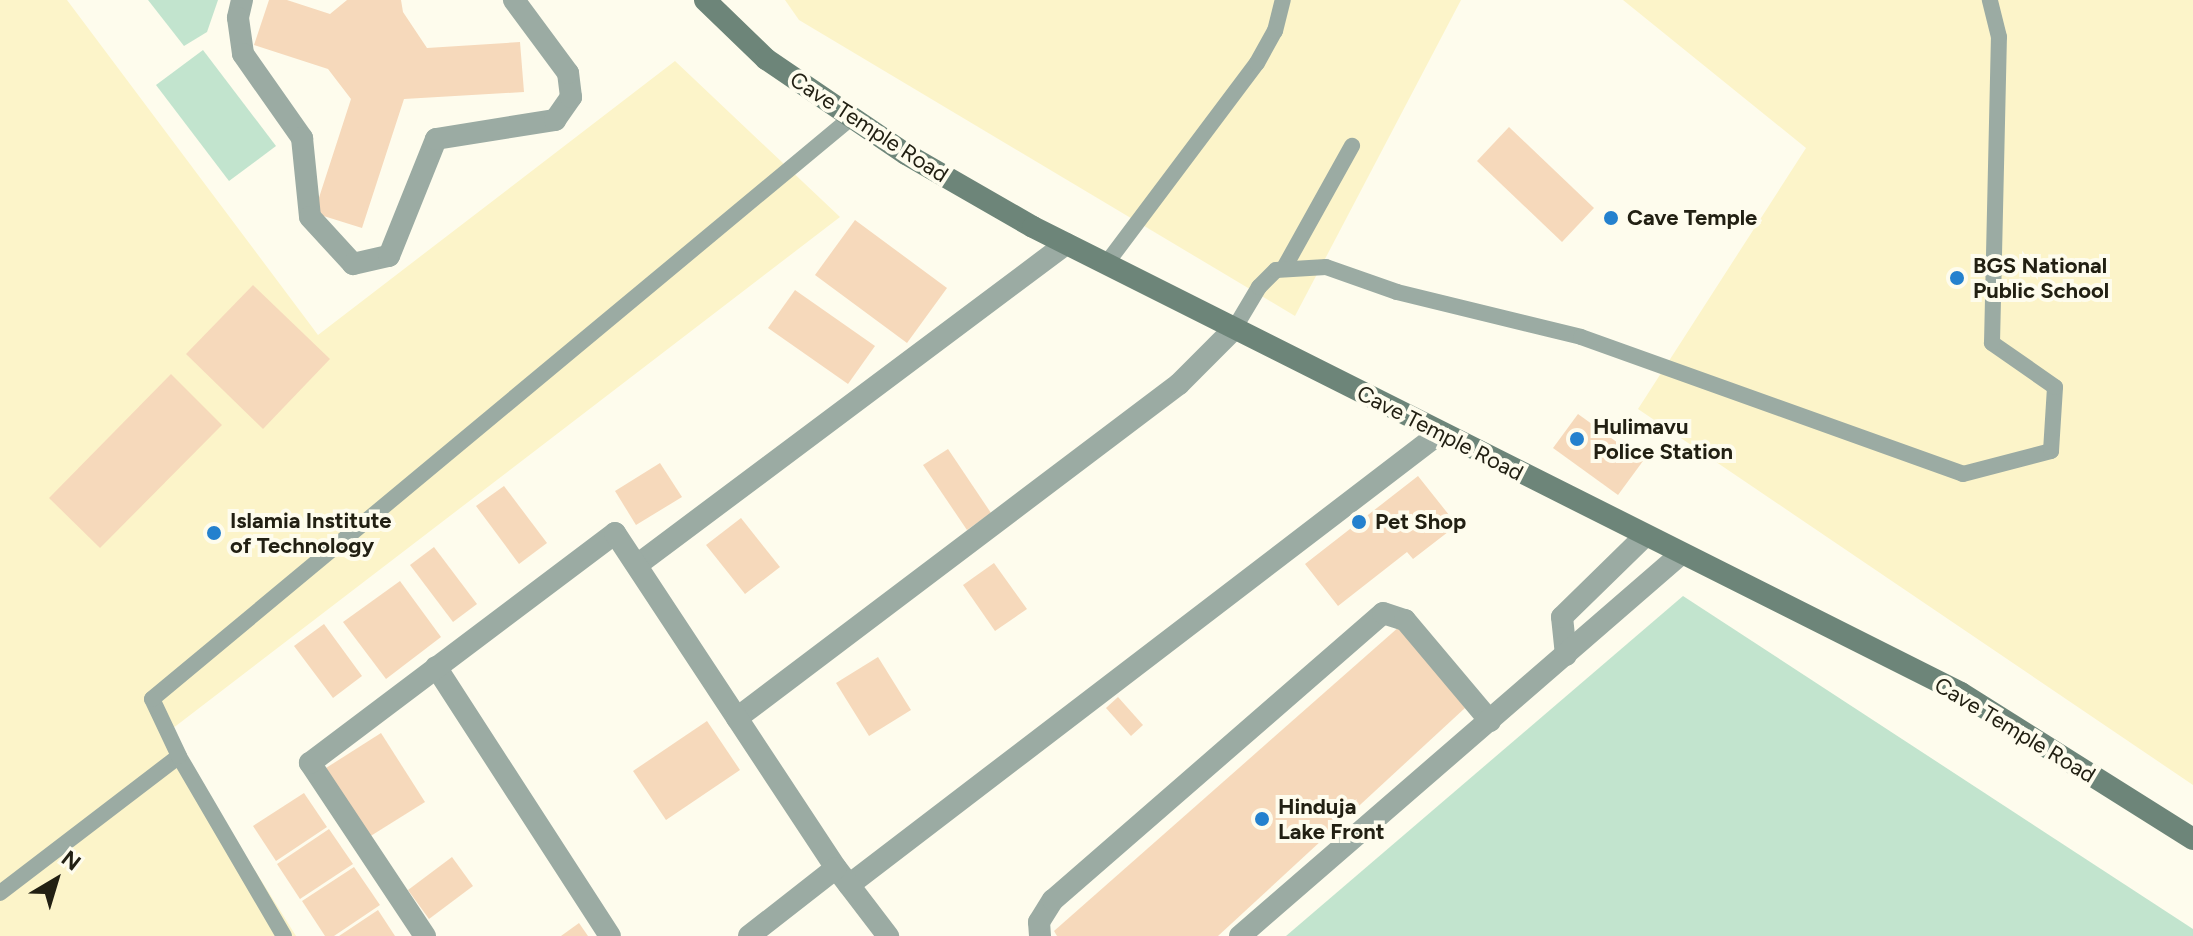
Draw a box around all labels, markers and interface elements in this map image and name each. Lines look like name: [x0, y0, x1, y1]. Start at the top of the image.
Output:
street label: Cave Temple Road: [785, 66, 953, 188]
place label: Cave Temple: [1627, 205, 1757, 231]
marker: Cave Temple: [1602, 209, 1620, 227]
place label: BGS National Public School: [1973, 252, 2109, 304]
marker: BGS National Public School: [1948, 269, 1966, 287]
street label: Cave Temple Road: [1352, 380, 1528, 486]
place label: Hulimavu Police Station: [1593, 413, 1733, 464]
marker: Hulimavu Police Station: [1568, 430, 1586, 448]
place label: Islamia Institute of Technology: [230, 507, 392, 558]
place label: Pet Shop: [1375, 509, 1466, 535]
marker: Pet Shop: [1350, 513, 1368, 531]
marker: Islamia Institute of Technology: [205, 524, 223, 542]
street label: Cave Temple Road: [1930, 672, 2100, 788]
place label: Hinduja Lake Front: [1278, 793, 1385, 844]
marker: Hinduja Lake Front: [1253, 810, 1271, 828]
north arrow: [16, 840, 96, 920]
text: N: [56, 845, 86, 877]

